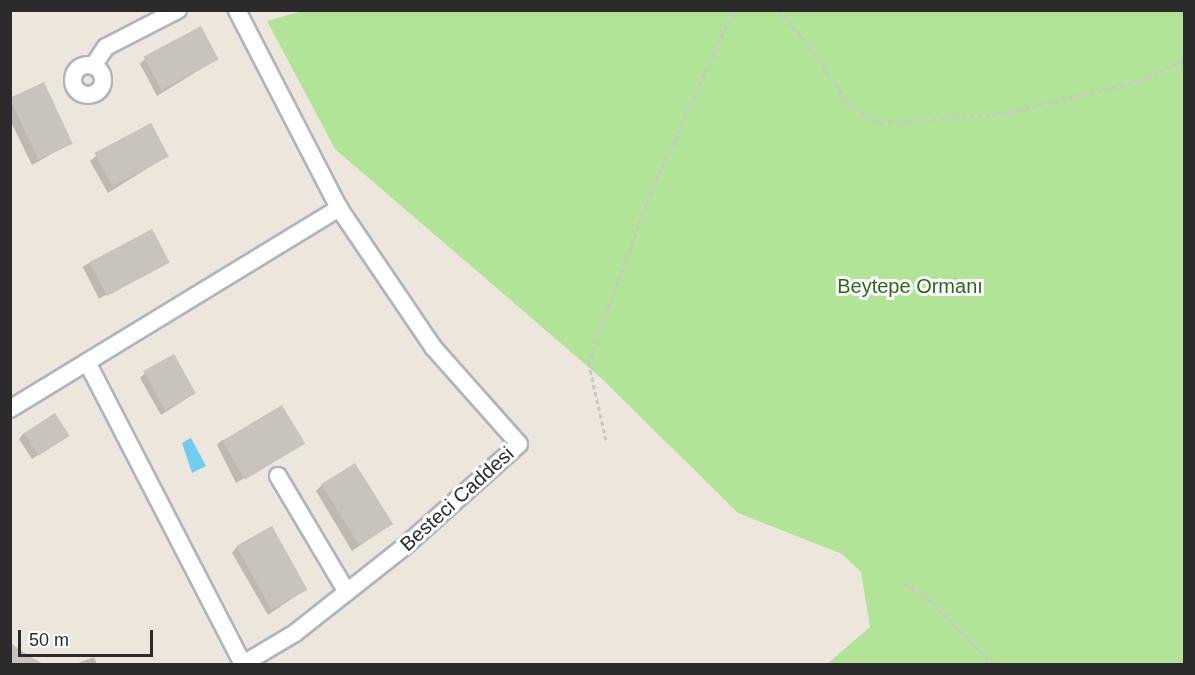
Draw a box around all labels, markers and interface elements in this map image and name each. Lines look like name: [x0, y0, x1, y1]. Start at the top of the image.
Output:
park label: Beytepe Ormanı: [837, 274, 983, 298]
street label: Besteci Caddesi: [395, 442, 519, 556]
scale bar: [21, 618, 156, 656]
text: 50 m: [29, 630, 69, 650]

